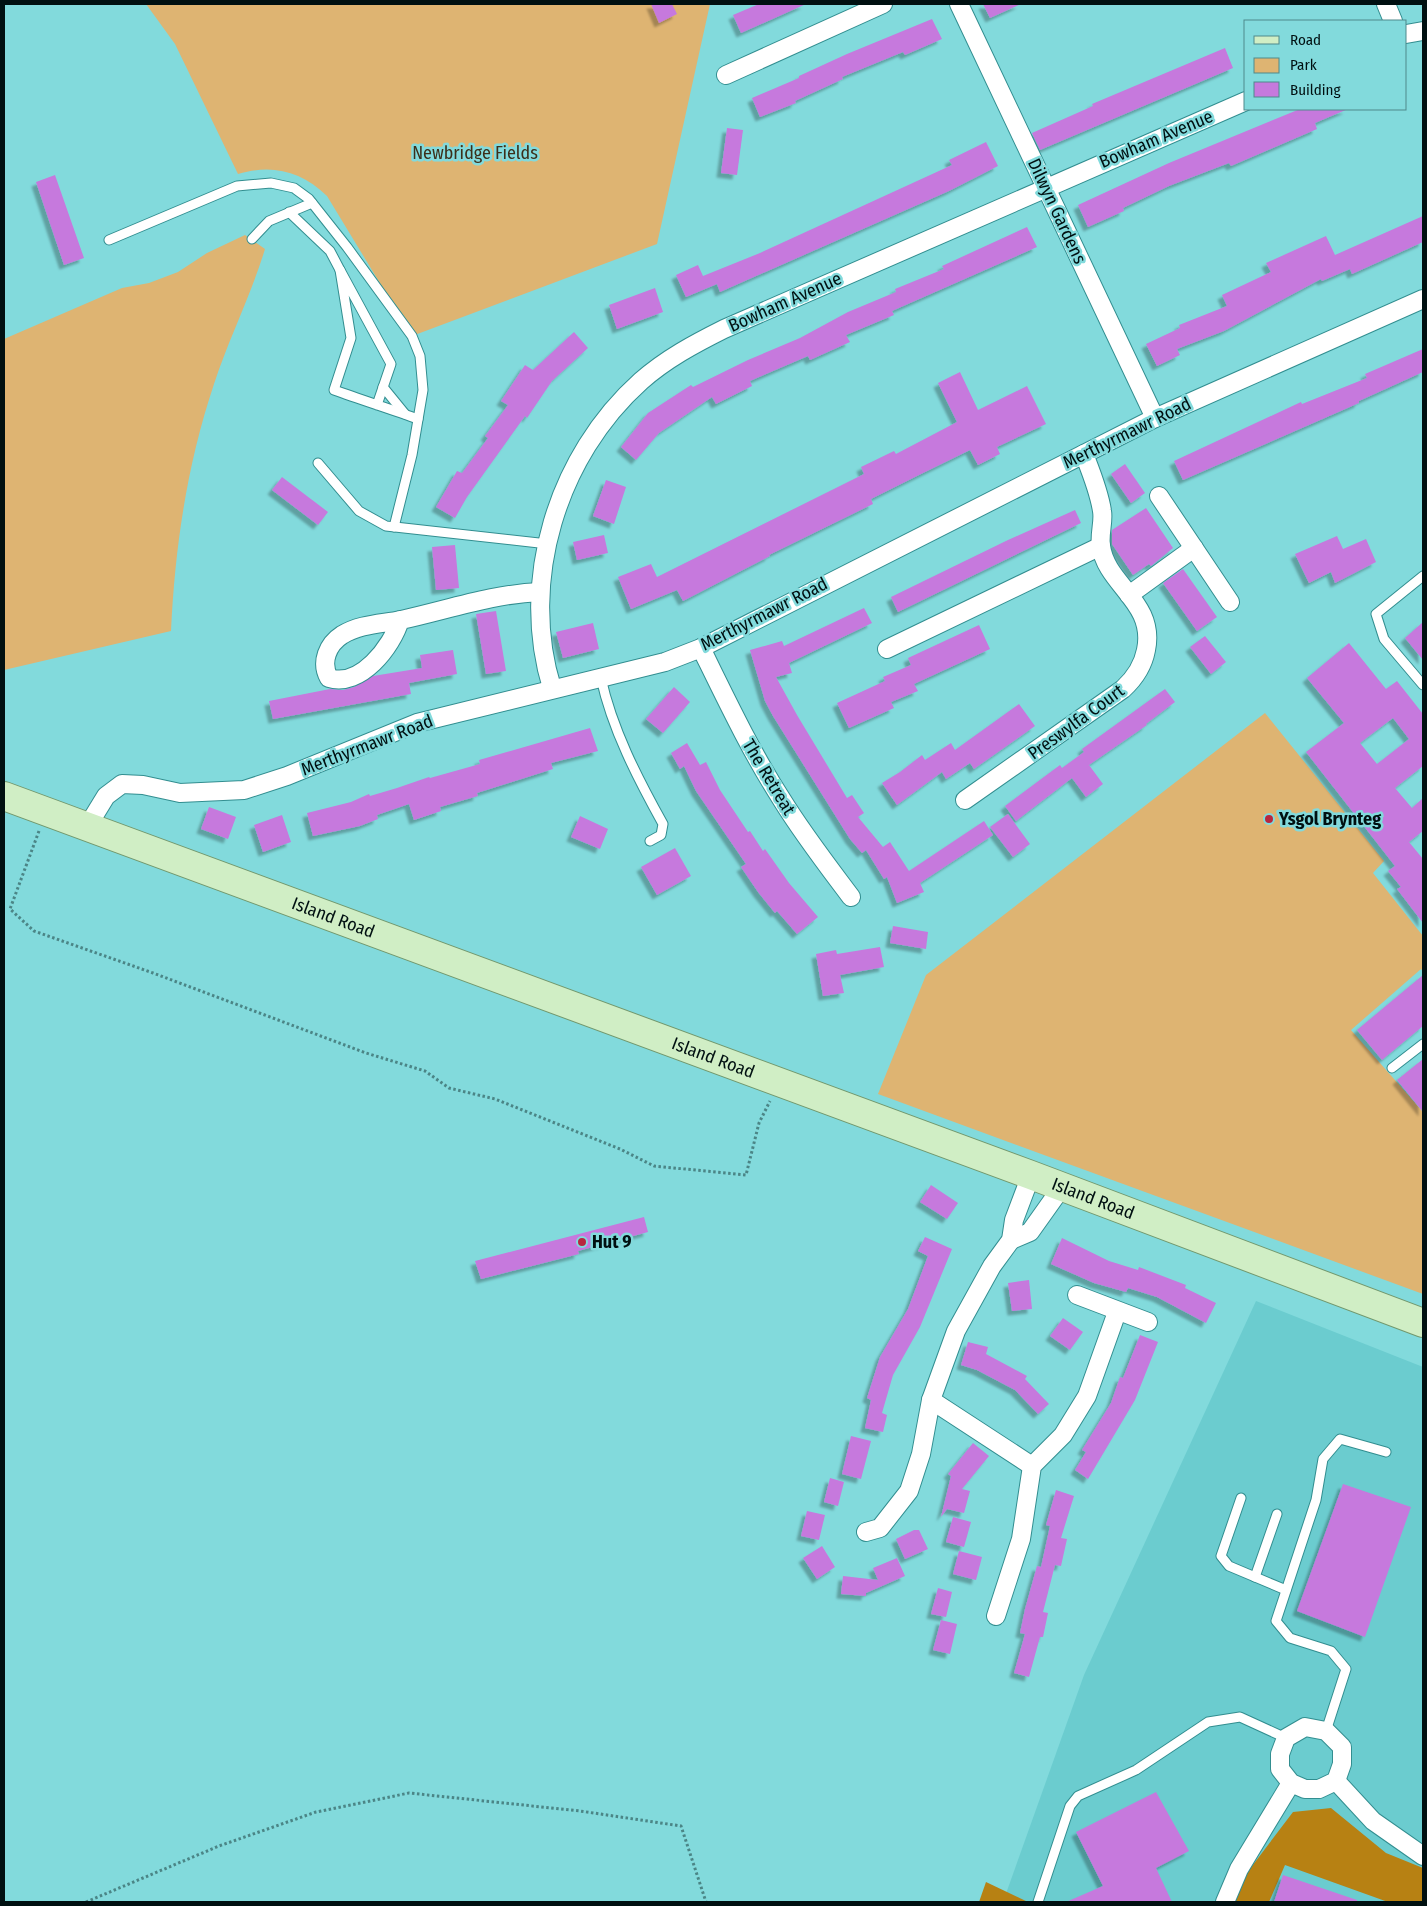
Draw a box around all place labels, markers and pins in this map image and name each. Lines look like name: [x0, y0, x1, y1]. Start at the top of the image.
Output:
place label: Ysgol Brynteg: [1278, 808, 1381, 830]
marker: Ysgol Brynteg: [1263, 813, 1275, 825]
place label: Hut 9: [592, 1231, 632, 1253]
marker: Hut 9: [576, 1236, 588, 1248]

